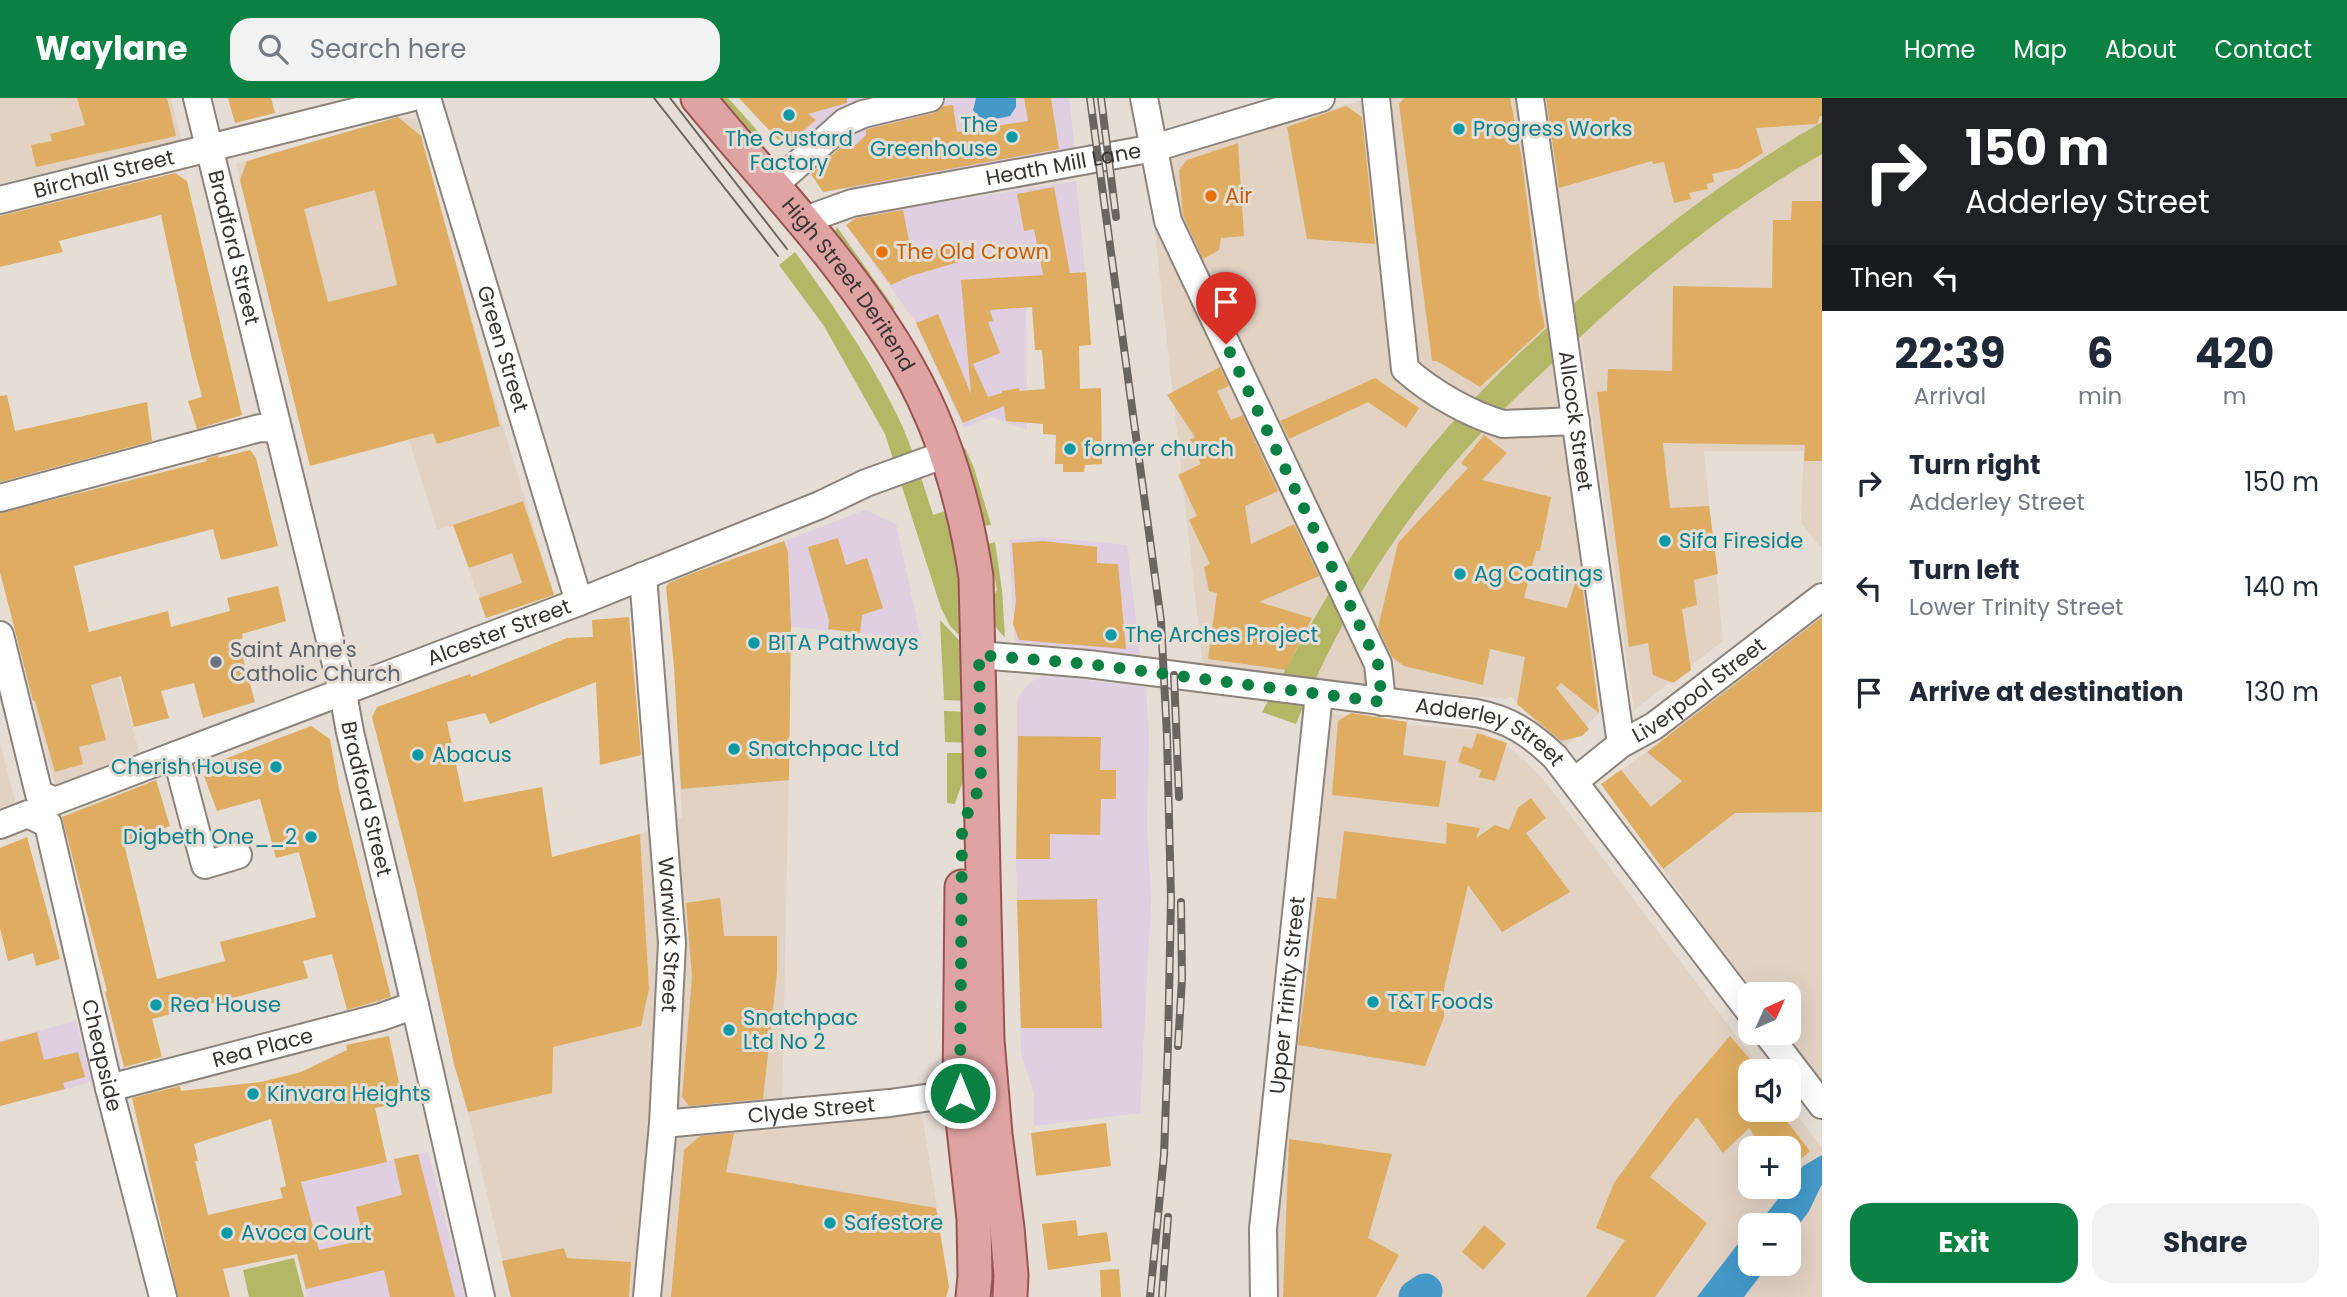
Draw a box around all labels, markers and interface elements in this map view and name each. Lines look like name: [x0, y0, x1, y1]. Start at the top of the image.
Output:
search box: [230, 18, 720, 81]
text: Waylane: [35, 25, 188, 72]
icon: search: [254, 30, 292, 68]
text: Search here: [310, 31, 466, 67]
text: Home: [1904, 33, 1976, 66]
text: Map: [2014, 33, 2067, 66]
text: About: [2105, 33, 2176, 66]
text: Contact: [2214, 33, 2312, 66]
marker: The Custard Factory: [781, 107, 797, 123]
place label: The Greenhouse: [870, 110, 998, 163]
place label: Progress Works: [1473, 114, 1633, 143]
text: 150 m: [1965, 114, 2110, 182]
marker: Progress Works: [1451, 121, 1467, 137]
place label: The Custard Factory: [725, 124, 853, 177]
icon: right: [1850, 126, 1941, 217]
marker: The Greenhouse: [1004, 129, 1020, 145]
street label: Heath Mill Lane: [983, 136, 1143, 192]
street label: Birchall Street: [30, 142, 177, 205]
street label: Bradford Street: [201, 167, 267, 328]
text: Adderley Street: [1965, 179, 2210, 224]
place label: Air: [1225, 181, 1252, 210]
marker: Air: [1203, 188, 1219, 204]
street label: High Street Deritend: [775, 191, 922, 377]
place label: The Old Crown: [896, 237, 1049, 266]
marker: The Old Crown: [874, 244, 890, 260]
icon: left: [1927, 259, 1965, 297]
text: Then: [1850, 260, 1913, 296]
pin: [1196, 272, 1256, 344]
street label: Green Street: [470, 282, 536, 416]
icon: arrive: [1207, 283, 1245, 321]
text: 22:39: [1894, 324, 2006, 383]
text: 6: [2087, 324, 2114, 383]
text: 420: [2195, 324, 2274, 383]
street label: Allcock Street: [1552, 349, 1600, 493]
text: Arrival: [1914, 380, 1986, 412]
text: min: [2078, 380, 2122, 412]
text: m: [2223, 380, 2246, 412]
place label: former church: [1084, 434, 1234, 463]
marker: former church: [1062, 441, 1078, 457]
text: Turn right: [1909, 447, 2041, 483]
icon: right: [1850, 464, 1888, 502]
text: 150 m: [2244, 464, 2319, 500]
text: Adderley Street: [1909, 486, 2085, 518]
place label: Sifa Fireside: [1679, 526, 1803, 555]
marker: Sifa Fireside: [1657, 533, 1673, 549]
text: Turn left: [1909, 552, 2020, 588]
place label: Ag Coatings: [1474, 559, 1603, 588]
marker: Ag Coatings: [1452, 566, 1468, 582]
icon: left: [1850, 569, 1888, 607]
text: 140 m: [2244, 569, 2319, 605]
street label: Alcester Street: [423, 591, 575, 672]
text: Lower Trinity Street: [1909, 591, 2123, 623]
place label: The Arches Project: [1125, 620, 1318, 649]
marker: The Arches Project: [1103, 627, 1119, 643]
place label: BITA Pathways: [768, 628, 919, 657]
street label: Liverpool Street: [1627, 630, 1772, 749]
place label: Saint Anne's Catholic Church: [230, 635, 401, 688]
marker: BITA Pathways: [746, 635, 762, 651]
marker: Saint Anne's Catholic Church: [208, 654, 224, 670]
icon: arrive: [1850, 674, 1888, 712]
text: Arrive at destination: [1909, 674, 2184, 710]
text: 130 m: [2245, 674, 2319, 710]
street label: Adderley Street: [1414, 691, 1572, 772]
street label: Bradford Street: [334, 719, 399, 879]
place label: Snatchpac Ltd: [748, 734, 899, 763]
place label: Abacus: [432, 740, 512, 769]
marker: Snatchpac Ltd: [726, 741, 742, 757]
marker: Abacus: [410, 747, 426, 763]
place label: Cherish House: [111, 752, 262, 781]
marker: Cherish House: [268, 759, 284, 775]
place label: Digbeth One__2: [123, 822, 297, 851]
marker: Digbeth One__2: [303, 829, 319, 845]
street label: Warwick Street: [651, 856, 687, 1013]
street label: Upper Trinity Street: [1262, 895, 1312, 1096]
north arrow: [1738, 982, 1801, 1045]
map controls: [1738, 982, 1801, 1276]
place label: T&T Foods: [1387, 987, 1493, 1016]
place label: Rea House: [170, 990, 281, 1019]
marker: T&T Foods: [1365, 994, 1381, 1010]
street label: Cheapside: [75, 996, 129, 1115]
marker: Rea House: [148, 997, 164, 1013]
place label: Snatchpac Ltd No 2: [743, 1003, 858, 1056]
street label: Rea Place: [209, 1020, 316, 1074]
marker: Snatchpac Ltd No 2: [721, 1022, 737, 1038]
position arrow: [923, 1056, 997, 1130]
button: sound: [1738, 1059, 1801, 1122]
place label: Kinvara Heights: [267, 1079, 431, 1108]
marker: Kinvara Heights: [245, 1086, 261, 1102]
street label: Clyde Street: [746, 1089, 876, 1130]
button: +: [1738, 1136, 1801, 1199]
button: Exit: [1850, 1203, 2078, 1283]
button: Share: [2092, 1203, 2319, 1283]
place label: Safestore: [844, 1208, 943, 1237]
button: −: [1738, 1213, 1801, 1276]
marker: Safestore: [822, 1215, 838, 1231]
place label: Avoca Court: [241, 1218, 372, 1247]
marker: Avoca Court: [219, 1225, 235, 1241]

